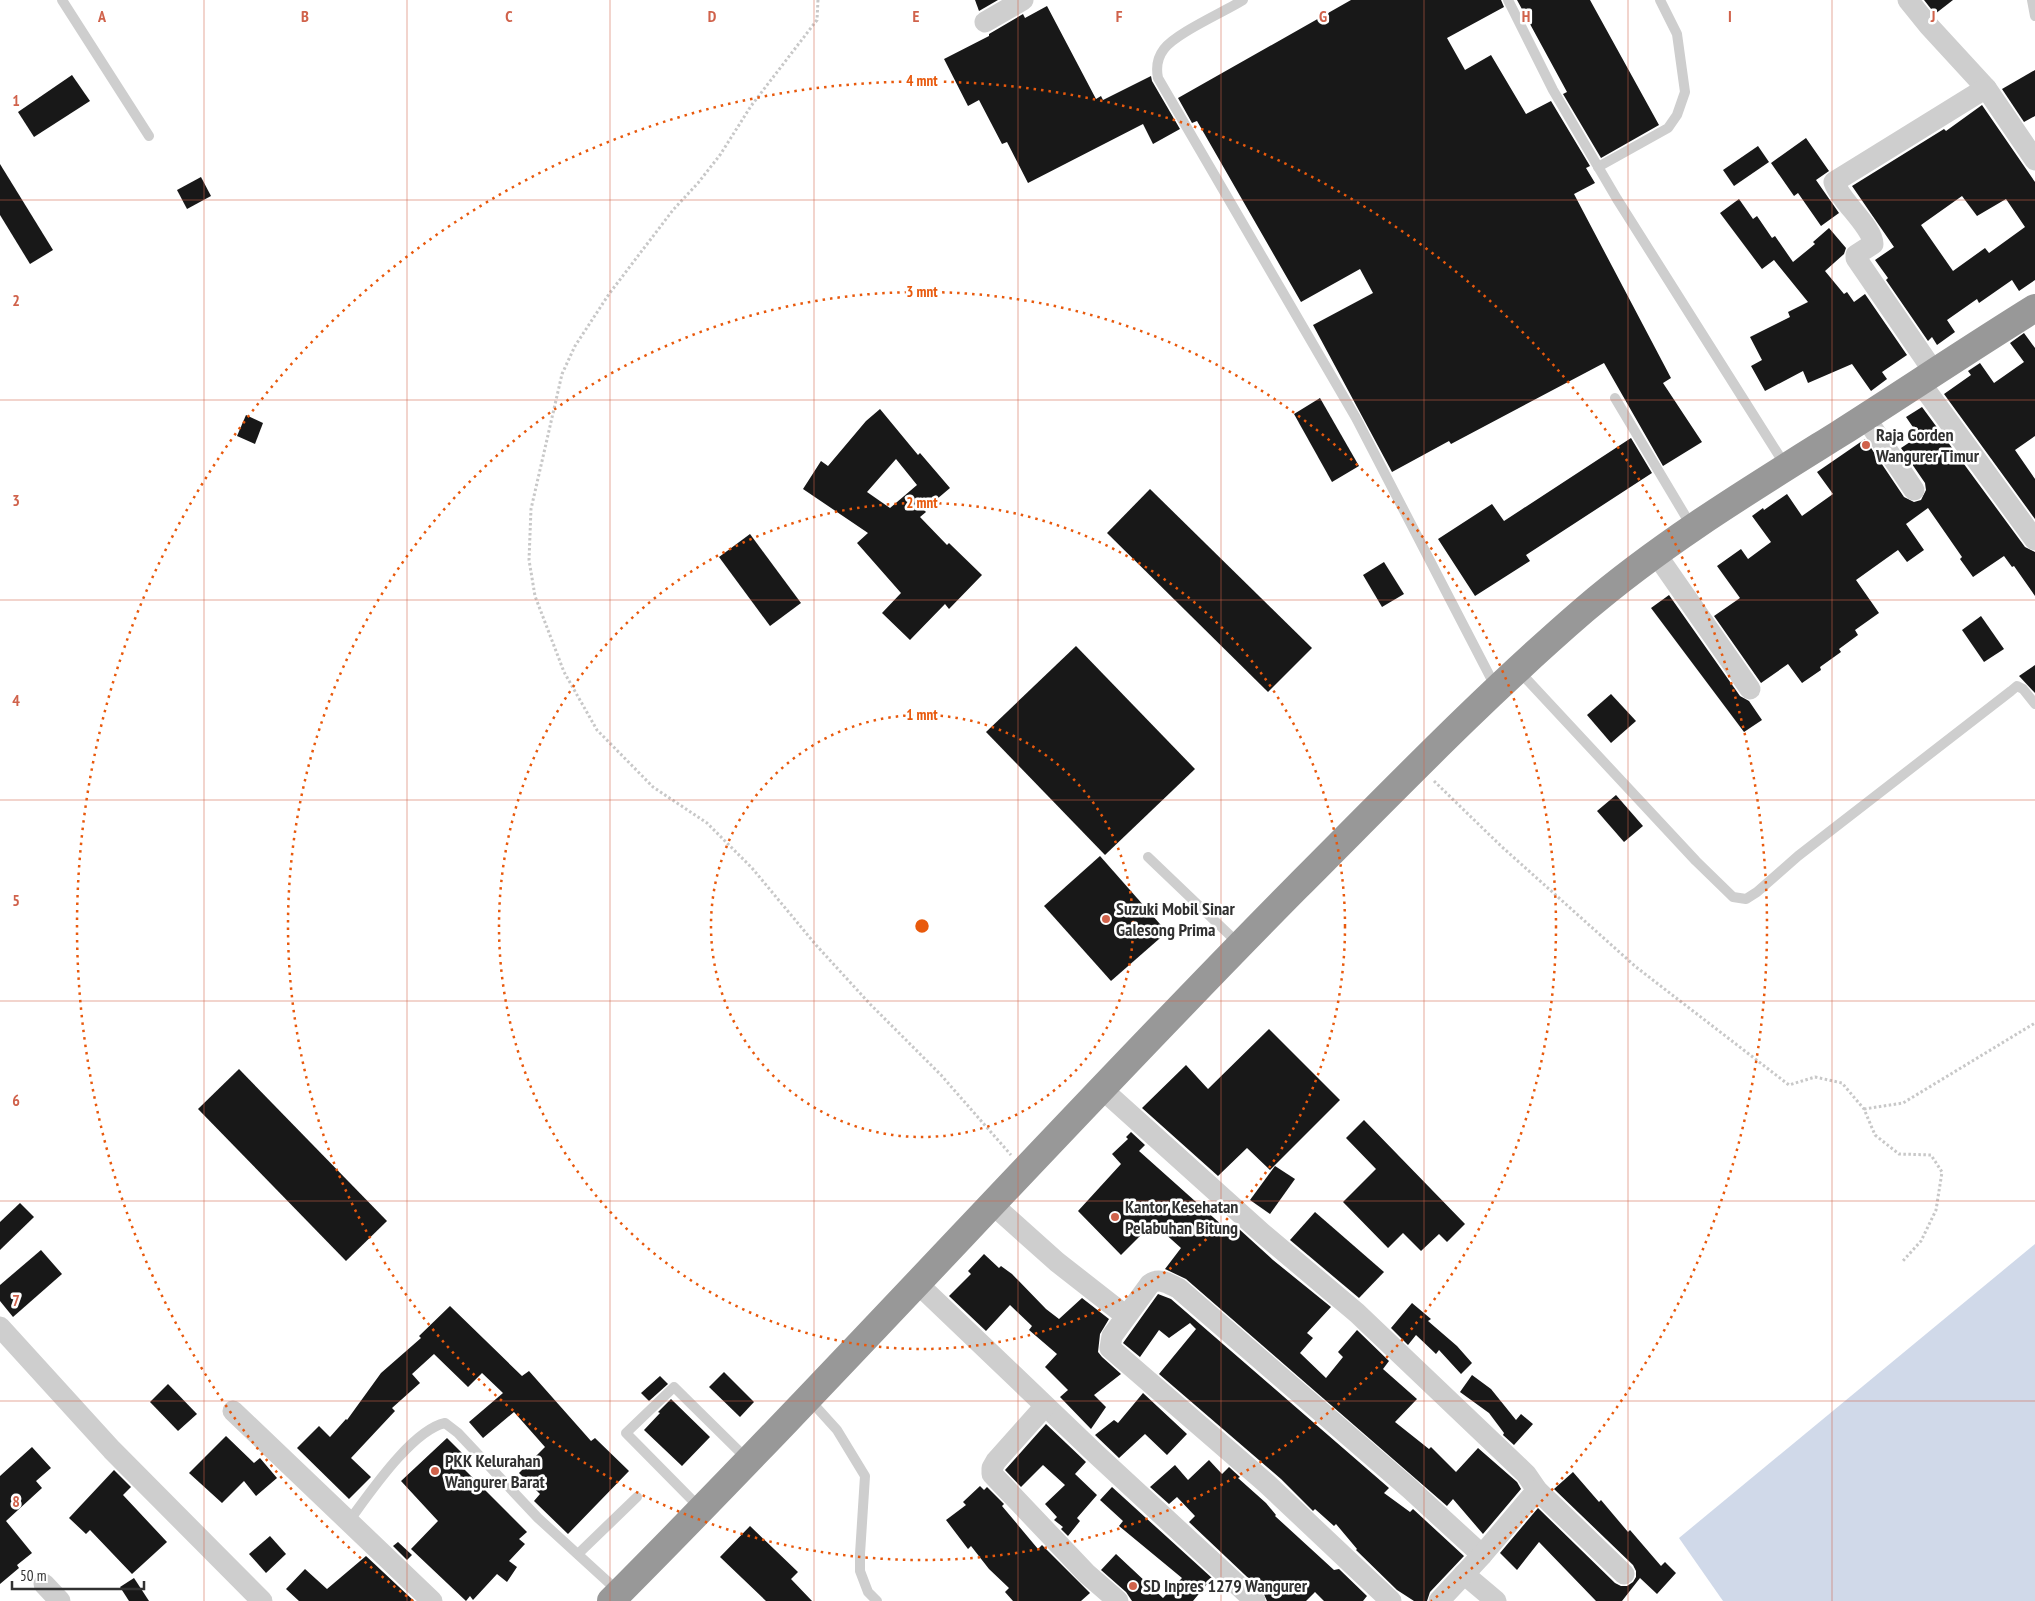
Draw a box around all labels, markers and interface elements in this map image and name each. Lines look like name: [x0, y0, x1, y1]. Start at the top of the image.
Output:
text: A: [97, 6, 107, 26]
text: B: [301, 6, 309, 26]
text: C: [505, 6, 513, 26]
text: D: [708, 6, 717, 26]
text: E: [913, 6, 920, 26]
text: F: [1116, 6, 1123, 26]
text: G: [1319, 6, 1327, 26]
text: H: [1522, 6, 1530, 26]
text: I: [1728, 6, 1732, 26]
text: J: [1930, 6, 1935, 26]
text: 4 mnt: [906, 71, 938, 90]
text: 1: [12, 90, 20, 110]
text: 3 mnt: [906, 282, 938, 301]
text: 2: [12, 290, 20, 310]
place label: Raja Gorden Wangurer Timur: [1875, 423, 1980, 467]
marker: Raja Gorden Wangurer Timur: [1860, 439, 1872, 451]
text: 3: [12, 490, 20, 510]
text: 2 mnt: [906, 493, 938, 512]
text: 4: [12, 690, 20, 710]
text: 1 mnt: [906, 705, 938, 724]
text: 5: [12, 890, 20, 910]
place label: Suzuki Mobil Sinar Galesong Prima: [1116, 897, 1235, 941]
marker: Suzuki Mobil Sinar Galesong Prima: [1100, 913, 1112, 925]
centre of rings: [913, 917, 931, 935]
text: 6: [12, 1090, 20, 1110]
place label: Kantor Kesehatan Pelabuhan Bitung: [1125, 1195, 1238, 1239]
marker: Kantor Kesehatan Pelabuhan Bitung: [1109, 1211, 1121, 1223]
text: 7: [12, 1290, 20, 1310]
place label: PKK Kelurahan Wangurer Barat: [444, 1449, 546, 1493]
marker: PKK Kelurahan Wangurer Barat: [429, 1465, 441, 1477]
text: 8: [12, 1491, 20, 1511]
scale bar: [12, 1558, 145, 1590]
text: 50 m: [20, 1566, 46, 1585]
place label: SD Inpres 1279 Wangurer: [1143, 1574, 1308, 1597]
marker: SD Inpres 1279 Wangurer: [1127, 1580, 1139, 1592]

